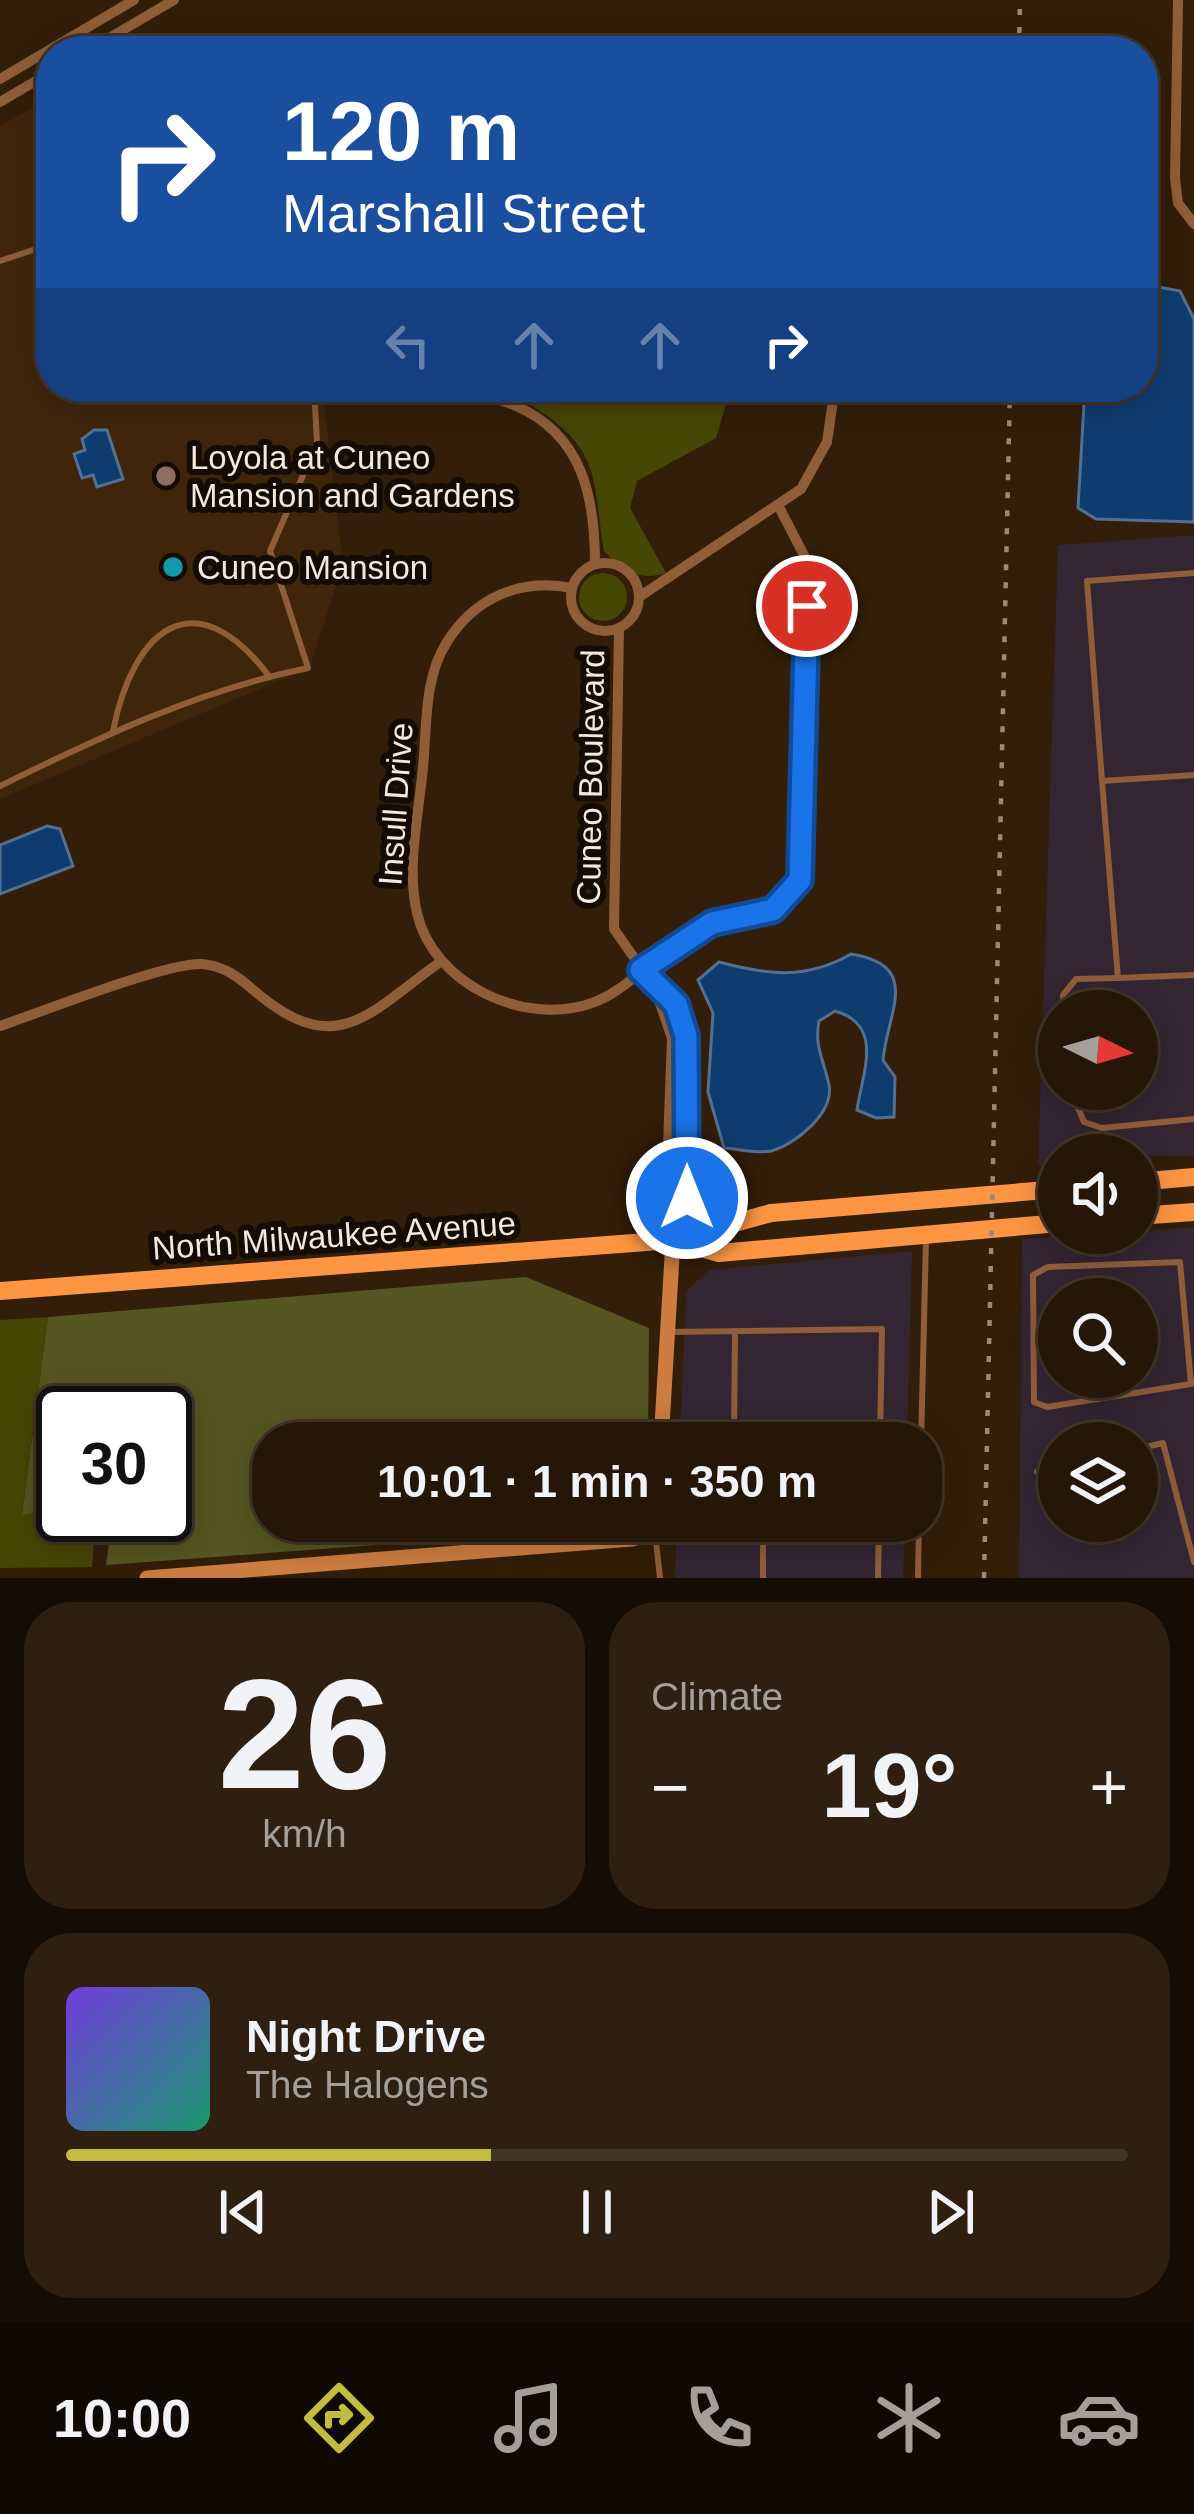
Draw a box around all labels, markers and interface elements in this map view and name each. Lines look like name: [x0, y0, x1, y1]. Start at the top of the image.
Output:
icon: right: [84, 84, 240, 240]
text: 120 m: [282, 84, 520, 178]
text: Marshall Street: [282, 183, 645, 243]
icon: left: [375, 312, 441, 378]
icon: ahead: [501, 312, 567, 378]
icon: ahead: [627, 312, 693, 378]
icon: right: [753, 312, 819, 378]
place label: Loyola at Cuneo Mansion and Gardens: [190, 439, 515, 514]
marker: Loyola at Cuneo Mansion and Gardens: [153, 463, 179, 489]
place label: Cuneo Mansion: [197, 549, 428, 586]
marker: Cuneo Mansion: [160, 554, 186, 580]
pin: [756, 555, 858, 657]
icon: arrive: [774, 573, 840, 639]
street label: Cuneo Boulevard: [570, 649, 611, 905]
street label: Insull Drive: [371, 721, 420, 887]
north arrow: [1038, 990, 1158, 1110]
map controls: [1038, 990, 1158, 1542]
button: sound: [1038, 1134, 1158, 1254]
position arrow: [624, 1135, 750, 1261]
street label: North Milwaukee Avenue: [151, 1204, 517, 1267]
button: search: [1038, 1278, 1158, 1398]
speed limit sign: 30: [36, 1386, 192, 1542]
button: layers: [1038, 1422, 1158, 1542]
text: 10:01 · 1 min · 350 m: [377, 1456, 817, 1507]
text: 26: [218, 1647, 391, 1821]
text: Climate: [651, 1675, 783, 1718]
text: 19°: [821, 1736, 958, 1836]
text: −: [651, 1750, 690, 1824]
text: +: [1089, 1750, 1128, 1824]
text: km/h: [262, 1812, 347, 1855]
text: Night Drive: [246, 2011, 486, 2062]
text: The Halogens: [246, 2063, 489, 2106]
icon: previous: [210, 2179, 276, 2245]
icon: pause: [564, 2179, 630, 2245]
icon: next: [918, 2179, 984, 2245]
icon: directions: [297, 2376, 381, 2460]
icon: music: [487, 2376, 571, 2460]
icon: phone: [677, 2376, 761, 2460]
icon: climate: [867, 2376, 951, 2460]
icon: car: [1057, 2376, 1141, 2460]
text: 10:00: [53, 2388, 191, 2448]

